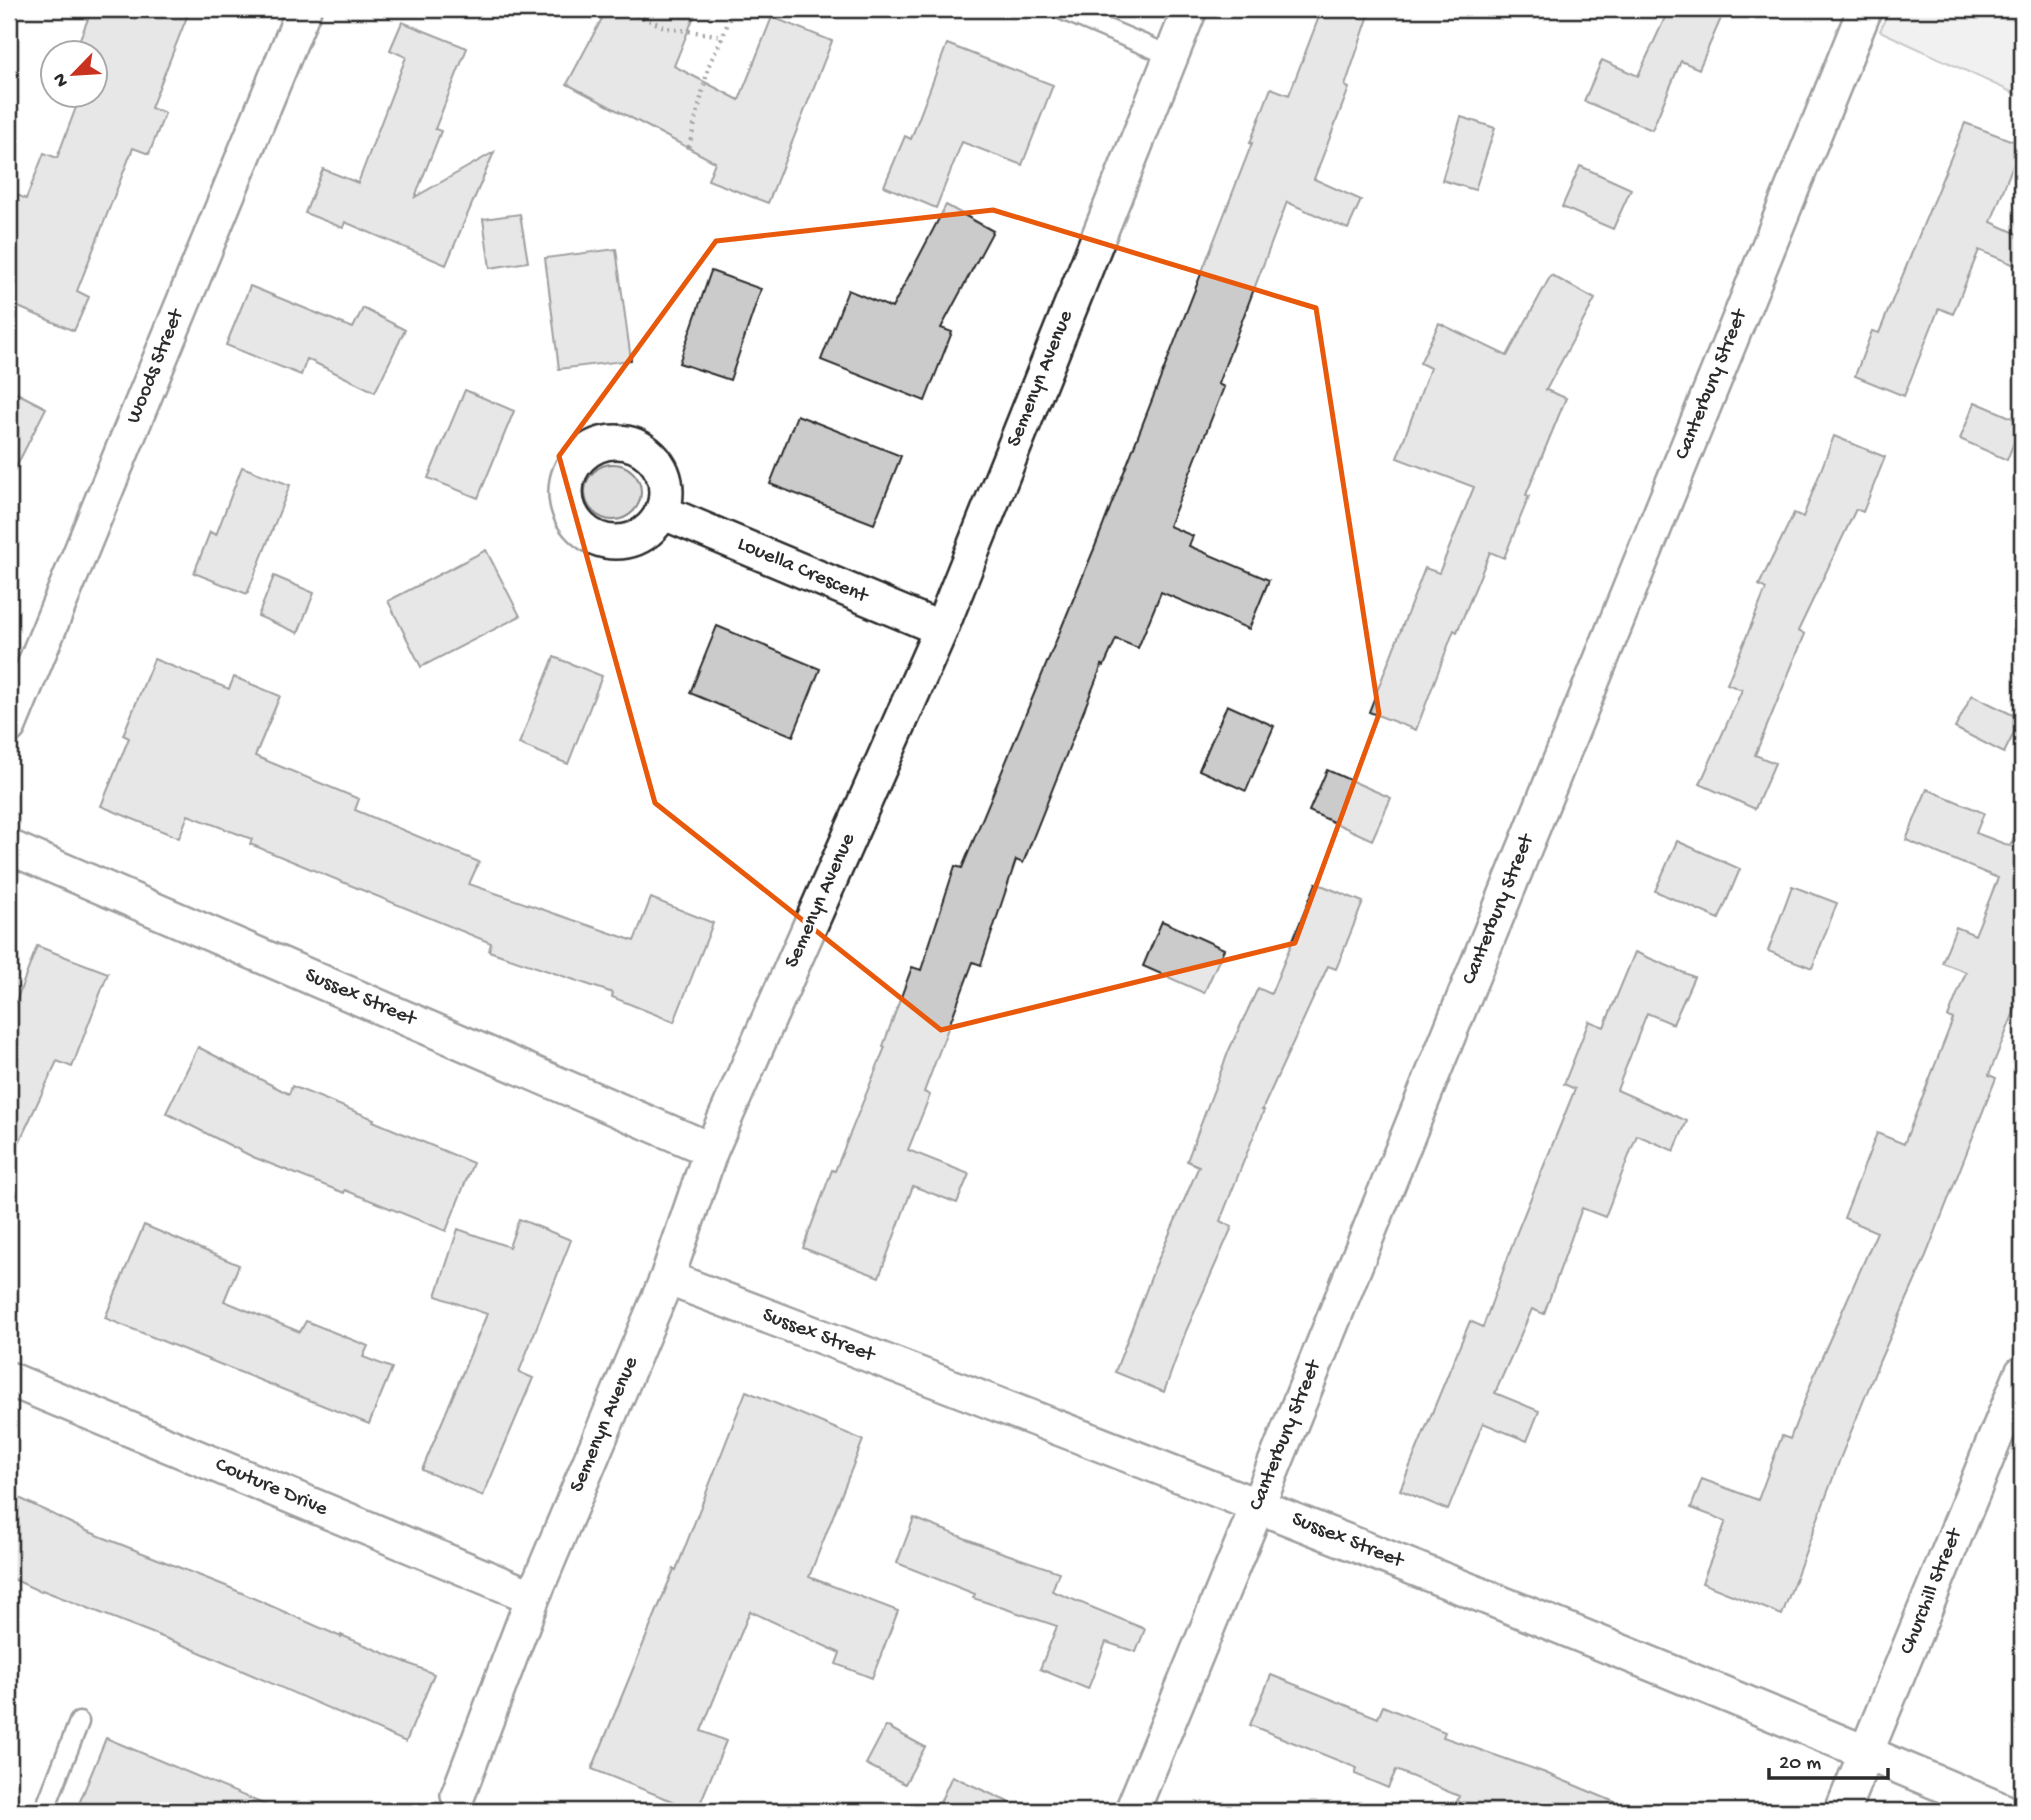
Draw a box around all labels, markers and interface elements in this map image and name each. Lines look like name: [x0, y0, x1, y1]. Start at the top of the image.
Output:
north arrow: [38, 38, 108, 108]
text: N: [49, 69, 75, 90]
street label: Woods Street: [122, 304, 191, 428]
street label: Canterbury Street: [1671, 304, 1754, 464]
street label: Semenyn Avenue: [1002, 306, 1080, 451]
street label: Louella Crescent: [733, 532, 873, 611]
street label: Semenyn Avenue: [780, 829, 862, 972]
street label: Canterbury Street: [1458, 829, 1541, 989]
street label: Sussex Street: [301, 963, 421, 1033]
street label: Sussex Street: [758, 1303, 880, 1370]
street label: Semenyn Avenue: [565, 1352, 645, 1497]
street label: Canterbury Street: [1245, 1355, 1328, 1515]
street label: Couture Drive: [211, 1453, 332, 1523]
street label: Sussex Street: [1288, 1507, 1409, 1576]
street label: Churchill Street: [1895, 1523, 1969, 1658]
scale bar: [1769, 1736, 1888, 1780]
text: 20 m: [1779, 1752, 1821, 1777]

